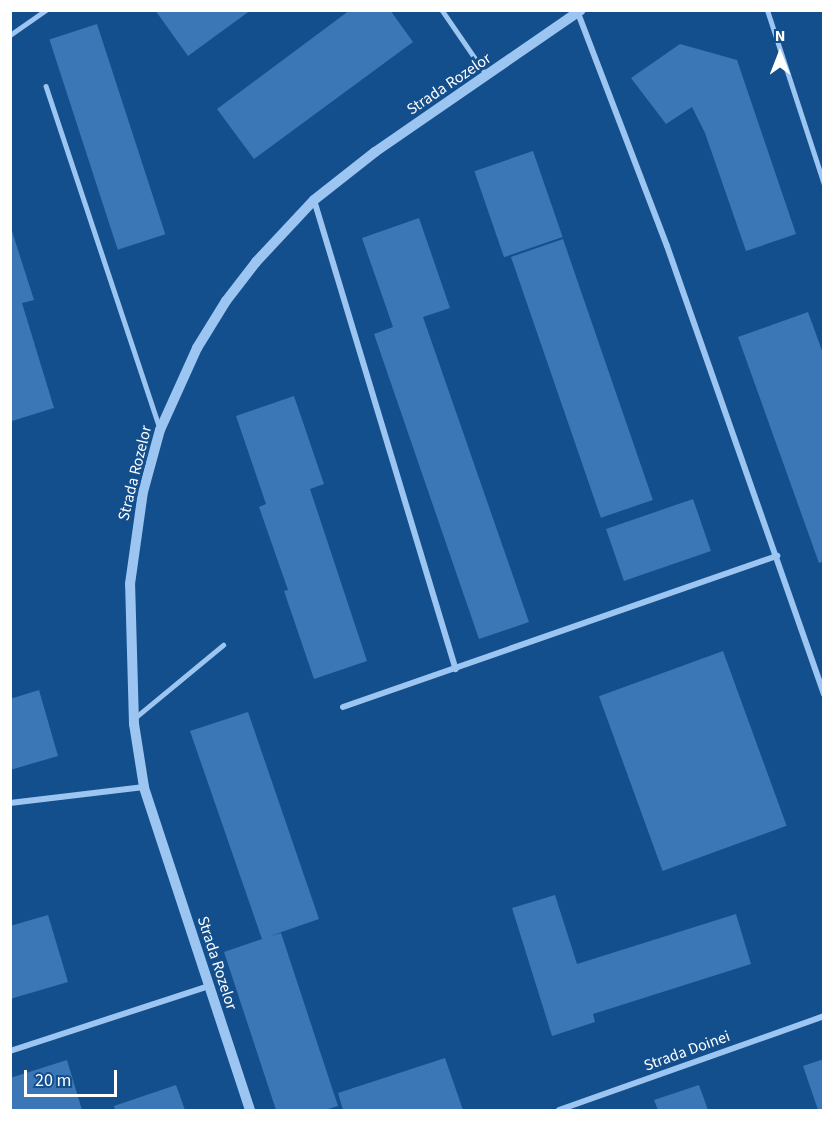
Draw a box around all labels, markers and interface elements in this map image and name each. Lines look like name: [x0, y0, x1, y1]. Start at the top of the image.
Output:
north arrow: [750, 24, 810, 84]
text: N: [775, 25, 785, 47]
street label: Strada Rozelor: [403, 49, 495, 119]
street label: Strada Rozelor: [114, 423, 156, 523]
street label: Strada Rozelor: [193, 914, 241, 1012]
street label: Strada Doinei: [641, 1027, 733, 1075]
scale bar: [27, 1058, 120, 1096]
text: 20 m: [35, 1068, 71, 1093]

